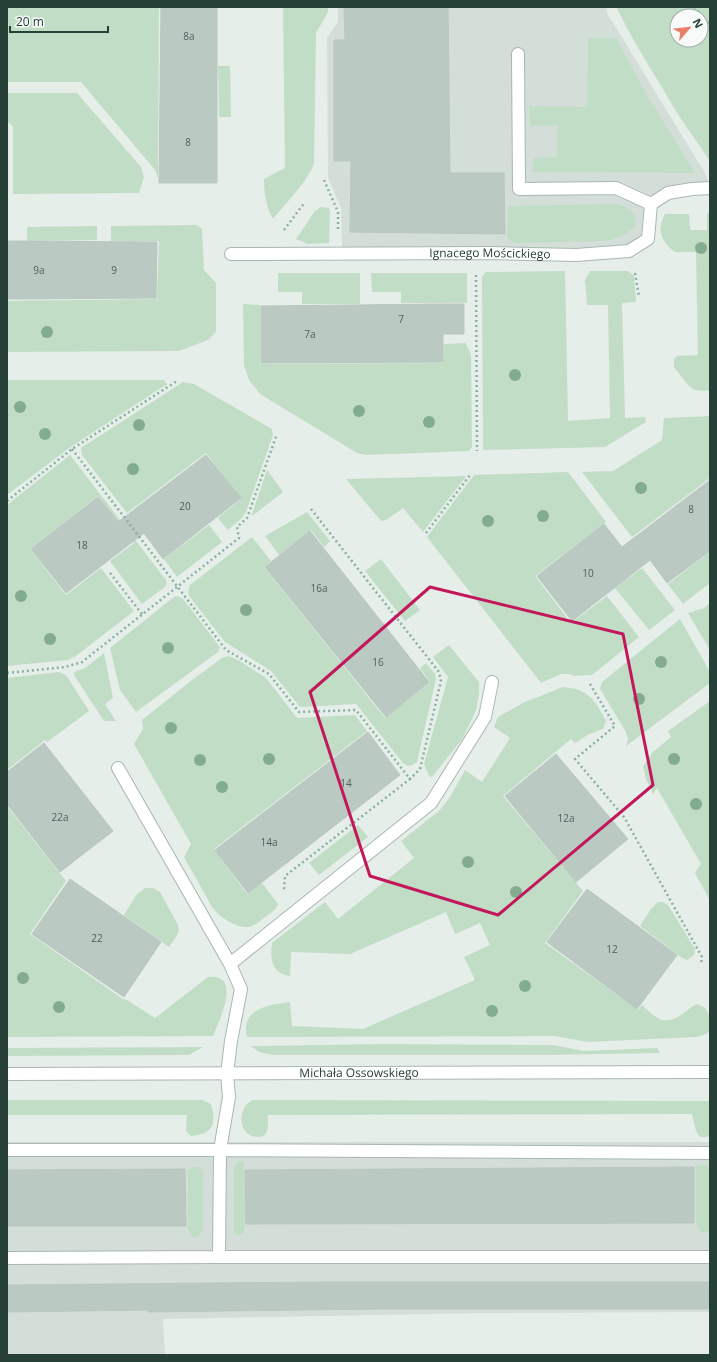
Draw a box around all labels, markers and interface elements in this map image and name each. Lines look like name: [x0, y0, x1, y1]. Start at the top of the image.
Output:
scale bar: [10, 8, 108, 34]
north arrow: [669, 8, 709, 48]
text: 20 m: [16, 13, 44, 30]
text: N: [690, 16, 707, 31]
house number: 8a: [183, 29, 195, 43]
house number: 8: [185, 135, 191, 149]
street label: Ignacego Mościckiego: [429, 244, 551, 262]
house number: 9a: [33, 263, 45, 277]
house number: 9: [111, 263, 117, 277]
house number: 7: [398, 312, 404, 326]
house number: 7a: [304, 327, 316, 341]
house number: 20: [179, 499, 191, 513]
house number: 8: [688, 502, 694, 516]
house number: 18: [76, 538, 88, 552]
house number: 10: [582, 566, 594, 580]
house number: 16a: [311, 581, 328, 595]
house number: 16: [372, 655, 384, 669]
house number: 14: [340, 776, 352, 790]
house number: 22a: [52, 810, 69, 824]
house number: 12a: [558, 811, 575, 825]
house number: 14a: [261, 835, 278, 849]
house number: 22: [91, 931, 103, 945]
house number: 12: [606, 942, 618, 956]
street label: Michała Ossowskiego: [299, 1064, 419, 1081]

